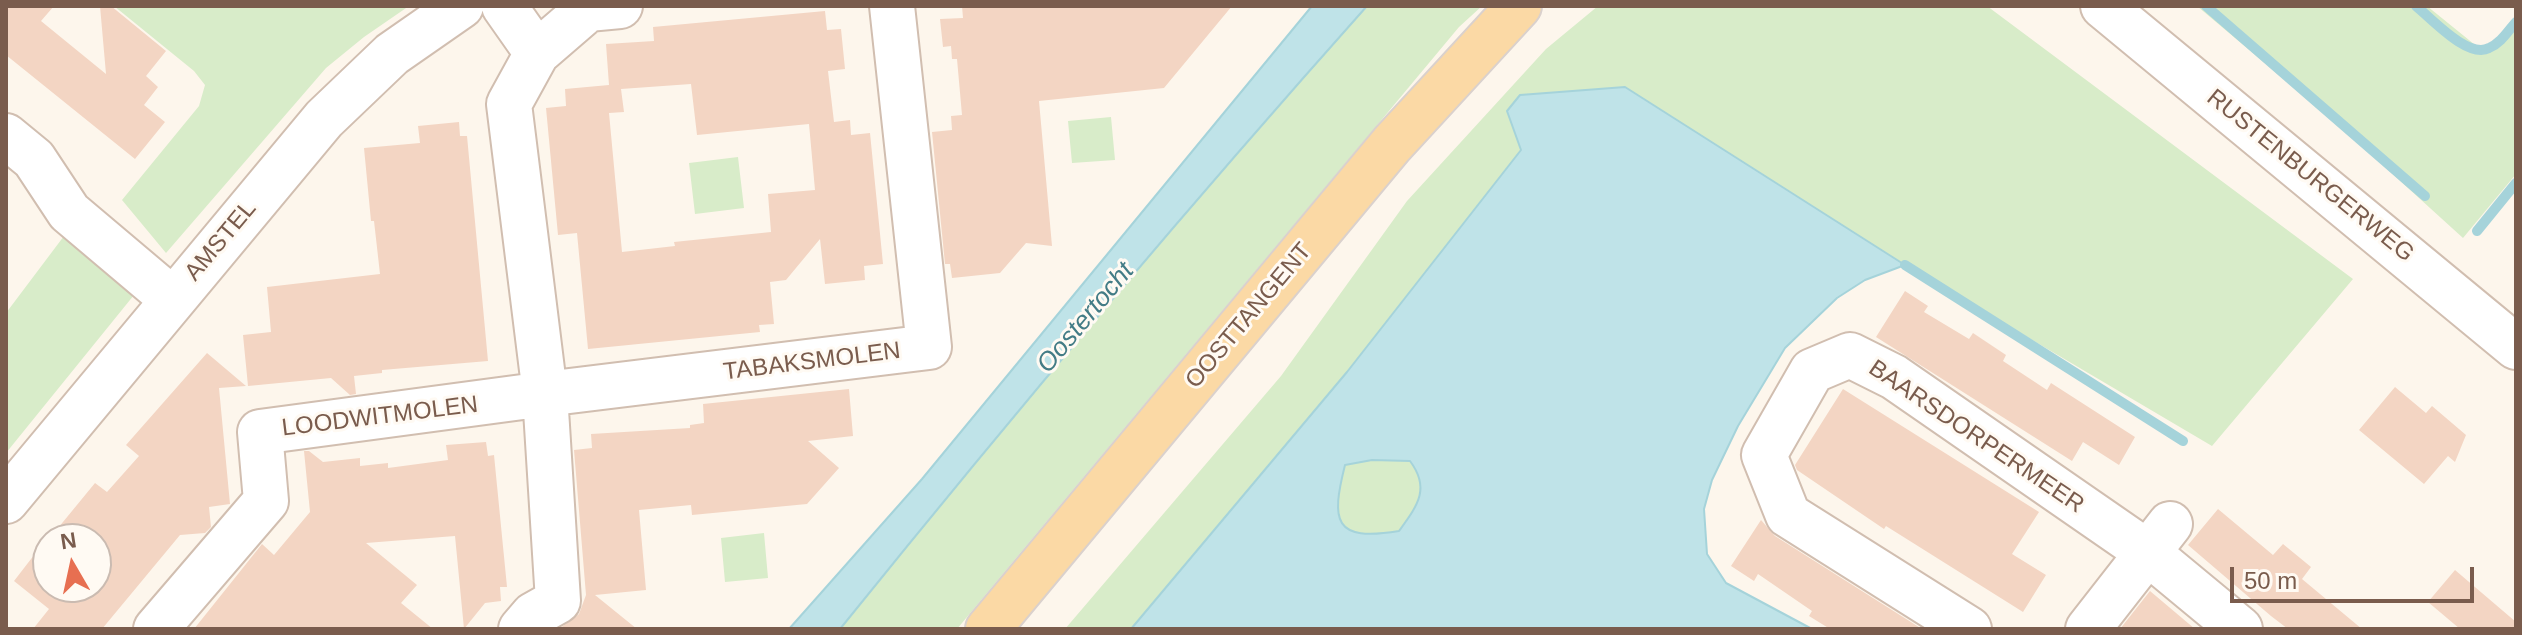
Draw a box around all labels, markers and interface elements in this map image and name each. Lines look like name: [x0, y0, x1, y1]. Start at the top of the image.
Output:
street label: RUSTENBURGERWEG: [2201, 84, 2419, 268]
street label: AMSTEL: [179, 195, 263, 287]
street label: OOSTTANGENT: [1180, 237, 1318, 395]
water label: Oostertocht: [1031, 256, 1141, 380]
street label: TABAKSMOLEN: [722, 337, 902, 387]
street label: BAARSDORPERMEER: [1863, 354, 2089, 520]
street label: LOODWITMOLEN: [280, 391, 480, 443]
north arrow: [32, 523, 112, 603]
text: N: [59, 527, 78, 554]
scale bar: [2234, 551, 2478, 601]
text: 50 m: [2244, 567, 2297, 594]

